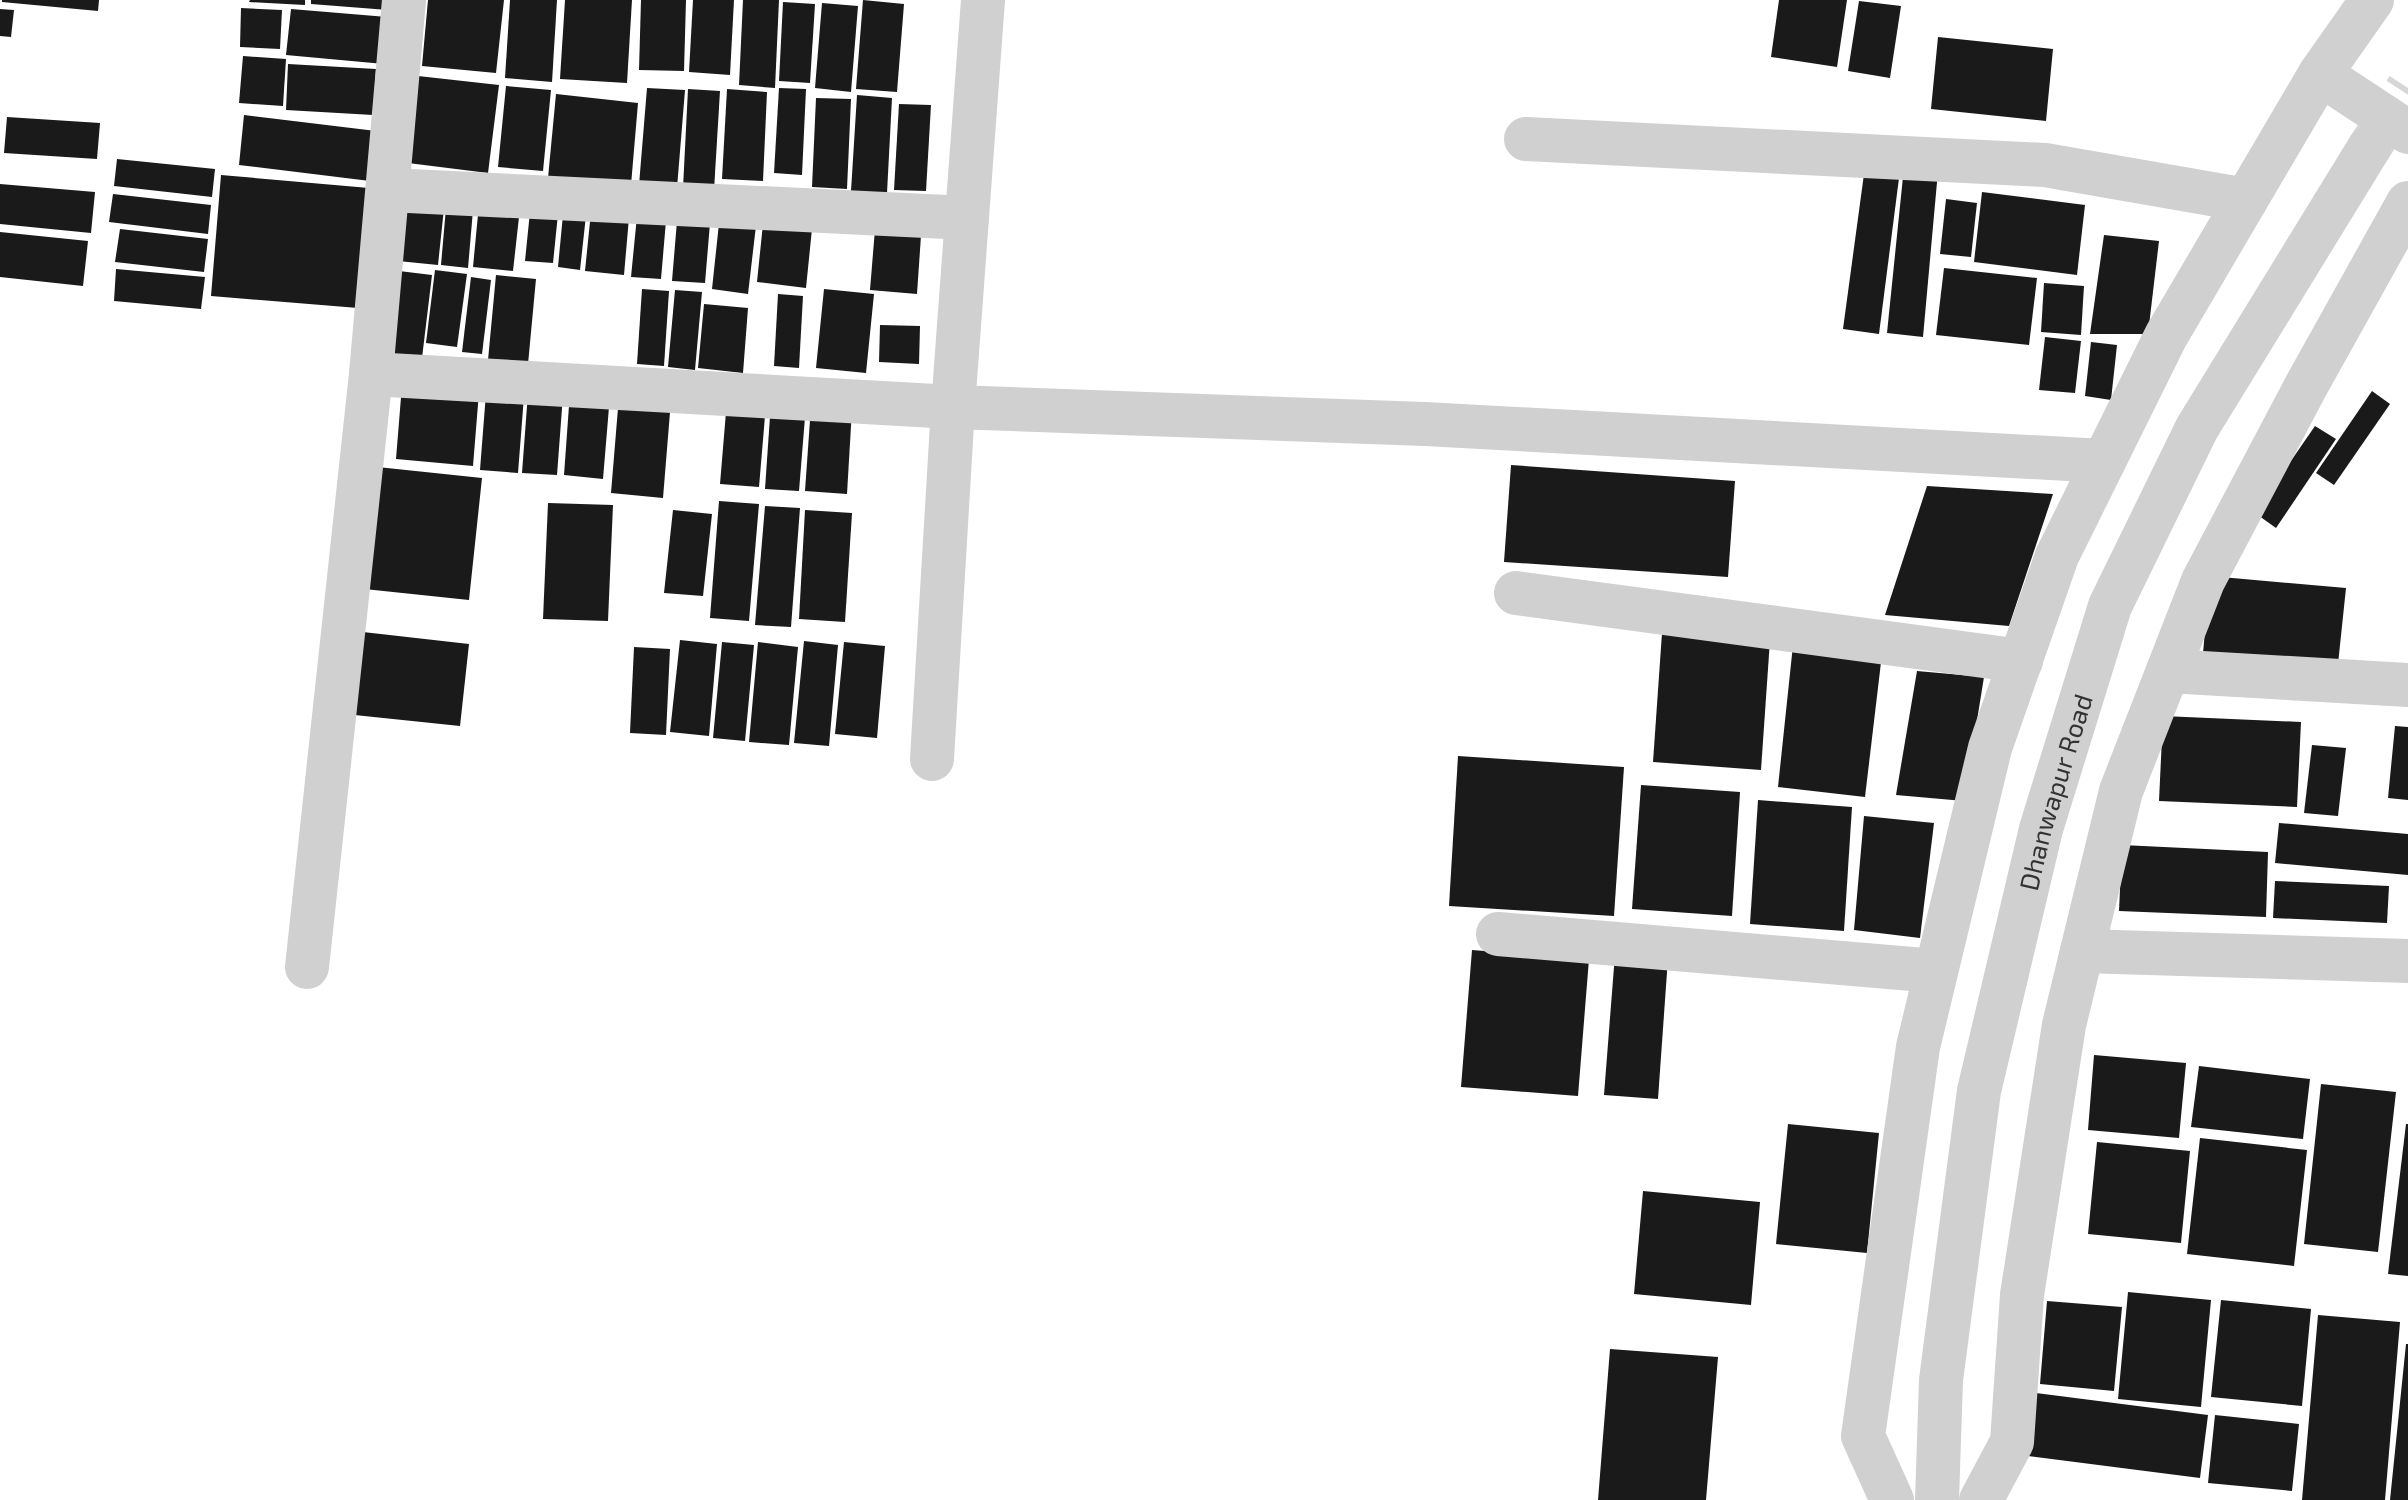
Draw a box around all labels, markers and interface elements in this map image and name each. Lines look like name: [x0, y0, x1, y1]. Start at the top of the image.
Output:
street label: Dhanwapur Road: [2012, 690, 2097, 893]

